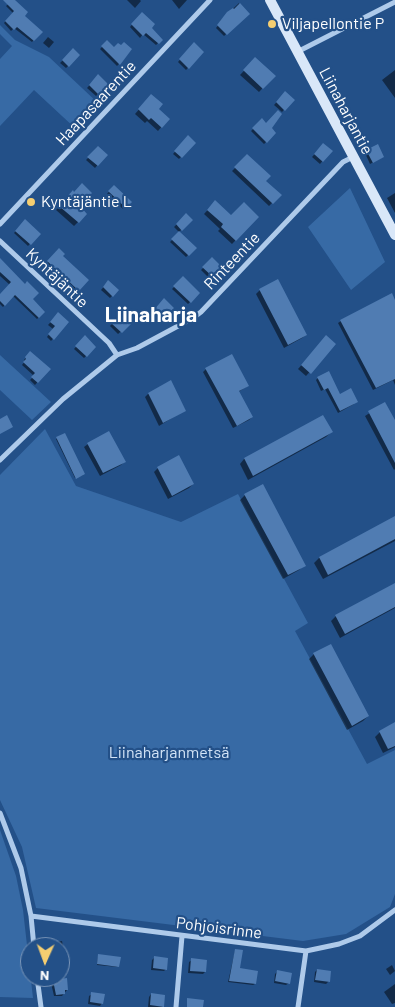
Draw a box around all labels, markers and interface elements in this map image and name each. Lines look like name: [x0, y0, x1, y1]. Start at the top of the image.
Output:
place label: Viljapellontie P: [282, 14, 384, 34]
marker: Viljapellontie P: [266, 18, 278, 30]
street label: Haapasaarentie: [52, 57, 140, 149]
street label: Liinaharjantie: [315, 64, 377, 158]
place label: Kyntäjäntie L: [41, 192, 132, 212]
marker: Kyntäjäntie L: [25, 196, 37, 208]
street label: Rinteentie: [200, 228, 264, 294]
street label: Kyntäjäntie: [22, 244, 92, 312]
district label: Liinaharja: [105, 302, 197, 328]
park label: Liinaharjanmetsä: [109, 743, 229, 763]
street label: Pohjoisrinne: [175, 913, 263, 943]
north arrow: [20, 937, 70, 987]
text: N: [40, 968, 49, 985]

